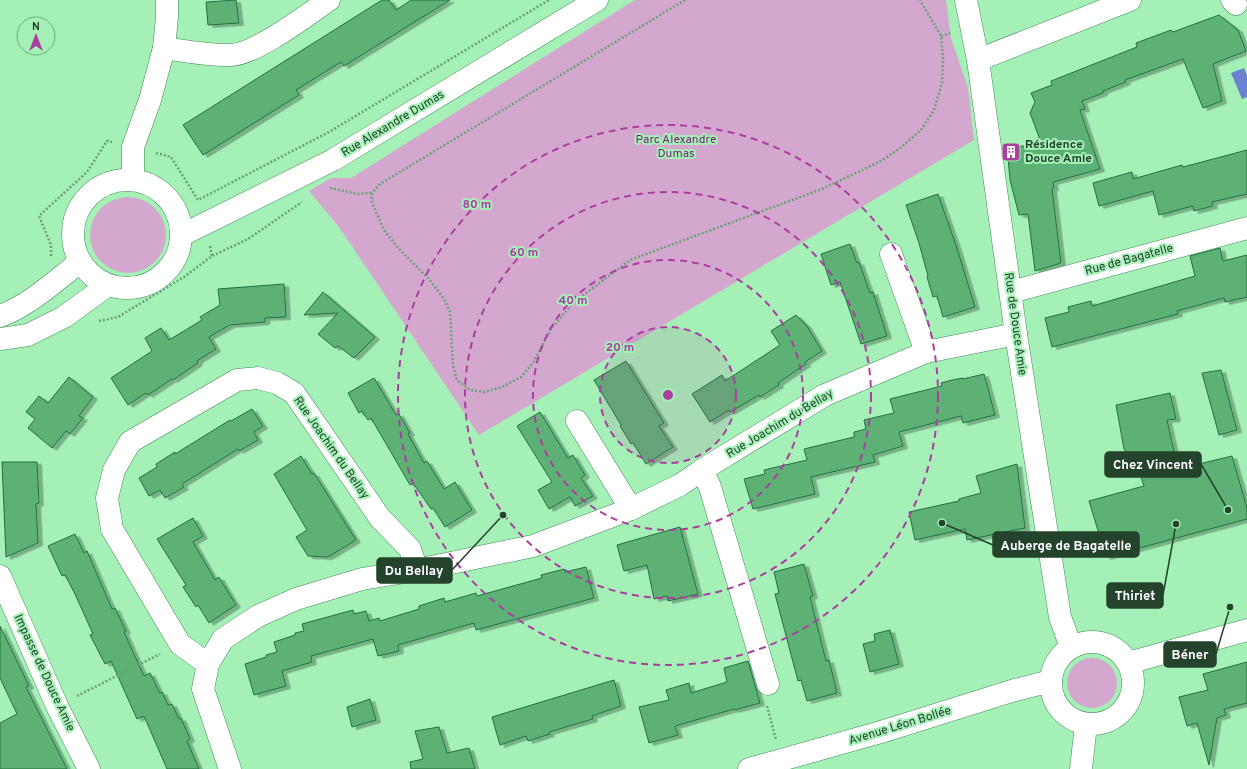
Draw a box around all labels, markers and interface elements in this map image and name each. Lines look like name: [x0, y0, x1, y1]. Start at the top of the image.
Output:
north arrow: [16, 16, 56, 56]
text: N: [32, 20, 40, 34]
street label: Rue Alexandre Dumas: [338, 87, 448, 161]
park label: Parc Alexandre Dumas: [636, 132, 716, 162]
place label: Résidence Douce Amie: [1025, 137, 1092, 167]
building icon: Résidence Douce Amie: [1000, 141, 1022, 163]
text: 80 m: [463, 197, 491, 213]
street label: Rue de Bagatelle: [1083, 241, 1175, 279]
text: 60 m: [510, 245, 538, 261]
street label: Rue de Douce Amie: [1000, 271, 1030, 377]
text: 40 m: [558, 293, 588, 309]
text: 20 m: [606, 340, 634, 356]
street label: Rue Joachim du Bellay: [724, 386, 836, 462]
centre of rings: [661, 388, 675, 402]
street label: Rue Joachim du Bellay: [289, 393, 373, 503]
callout: Chez Vincent: [1105, 452, 1201, 477]
text: Chez Vincent: [1113, 458, 1193, 474]
callout: Auberge de Bagatelle: [993, 532, 1139, 557]
text: Auberge de Bagatelle: [1001, 539, 1131, 555]
callout: Du Bellay: [377, 558, 452, 583]
text: Du Bellay: [385, 564, 444, 580]
callout: Thiriet: [1107, 583, 1163, 608]
text: Thiriet: [1115, 589, 1155, 605]
street label: Impasse de Douce Amie: [10, 612, 78, 734]
callout: Béner: [1164, 642, 1216, 667]
text: Béner: [1172, 648, 1209, 664]
street label: Avenue Léon Bollée: [847, 703, 953, 749]

